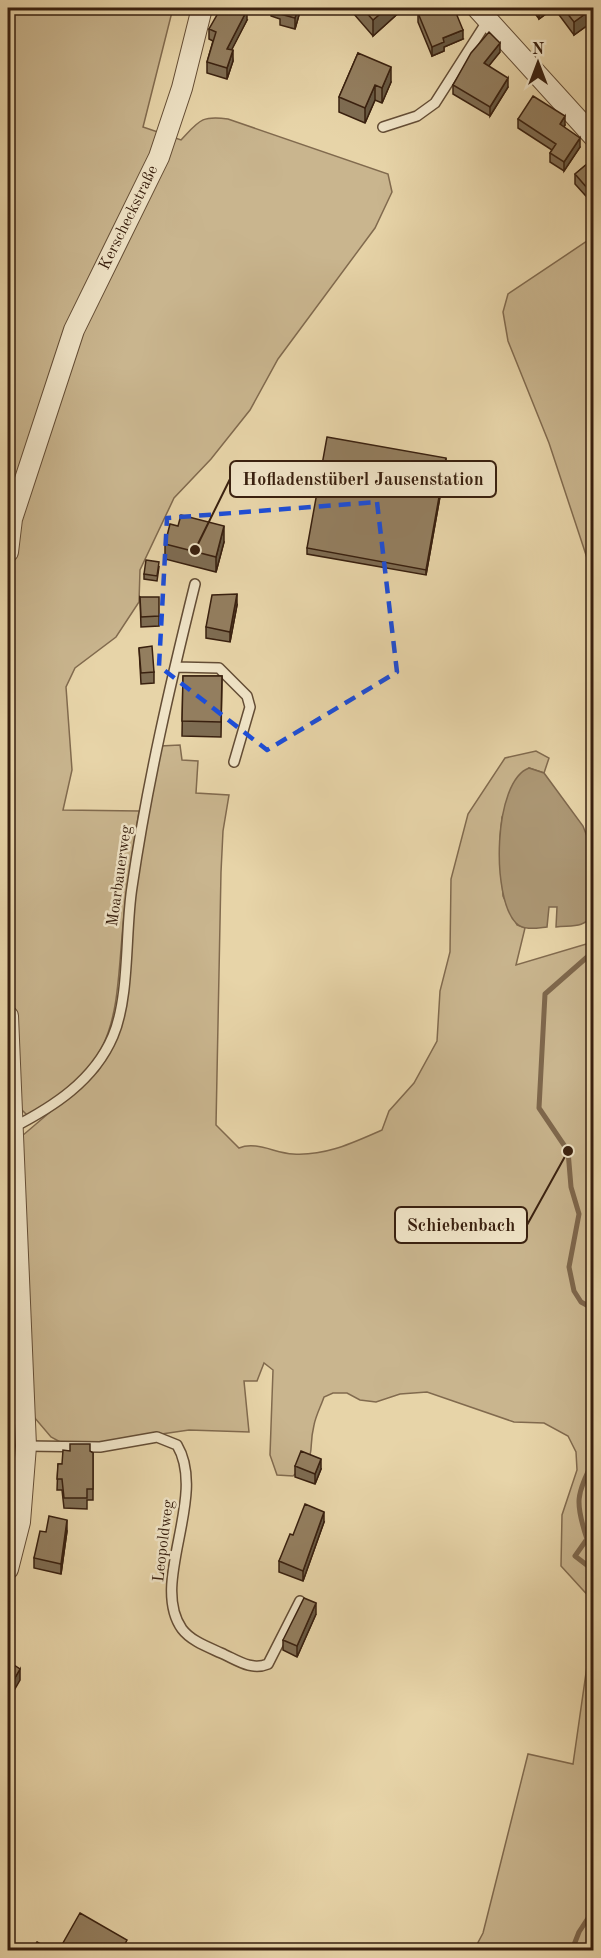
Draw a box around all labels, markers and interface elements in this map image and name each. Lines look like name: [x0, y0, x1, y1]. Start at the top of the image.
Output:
north arrow: [508, 33, 568, 93]
text: N: [532, 42, 545, 58]
street label: Kerscheckstraße: [97, 163, 161, 273]
callout: Hofladenstüberl Jausenstation: [230, 461, 496, 497]
text: Hofladenstüberl Jausenstation: [242, 471, 484, 489]
street label: Moarbauerweg: [105, 824, 135, 928]
callout: Schiebenbach: [395, 1207, 527, 1243]
text: Schiebenbach: [407, 1217, 515, 1235]
street label: Leopoldweg: [151, 1499, 177, 1583]

